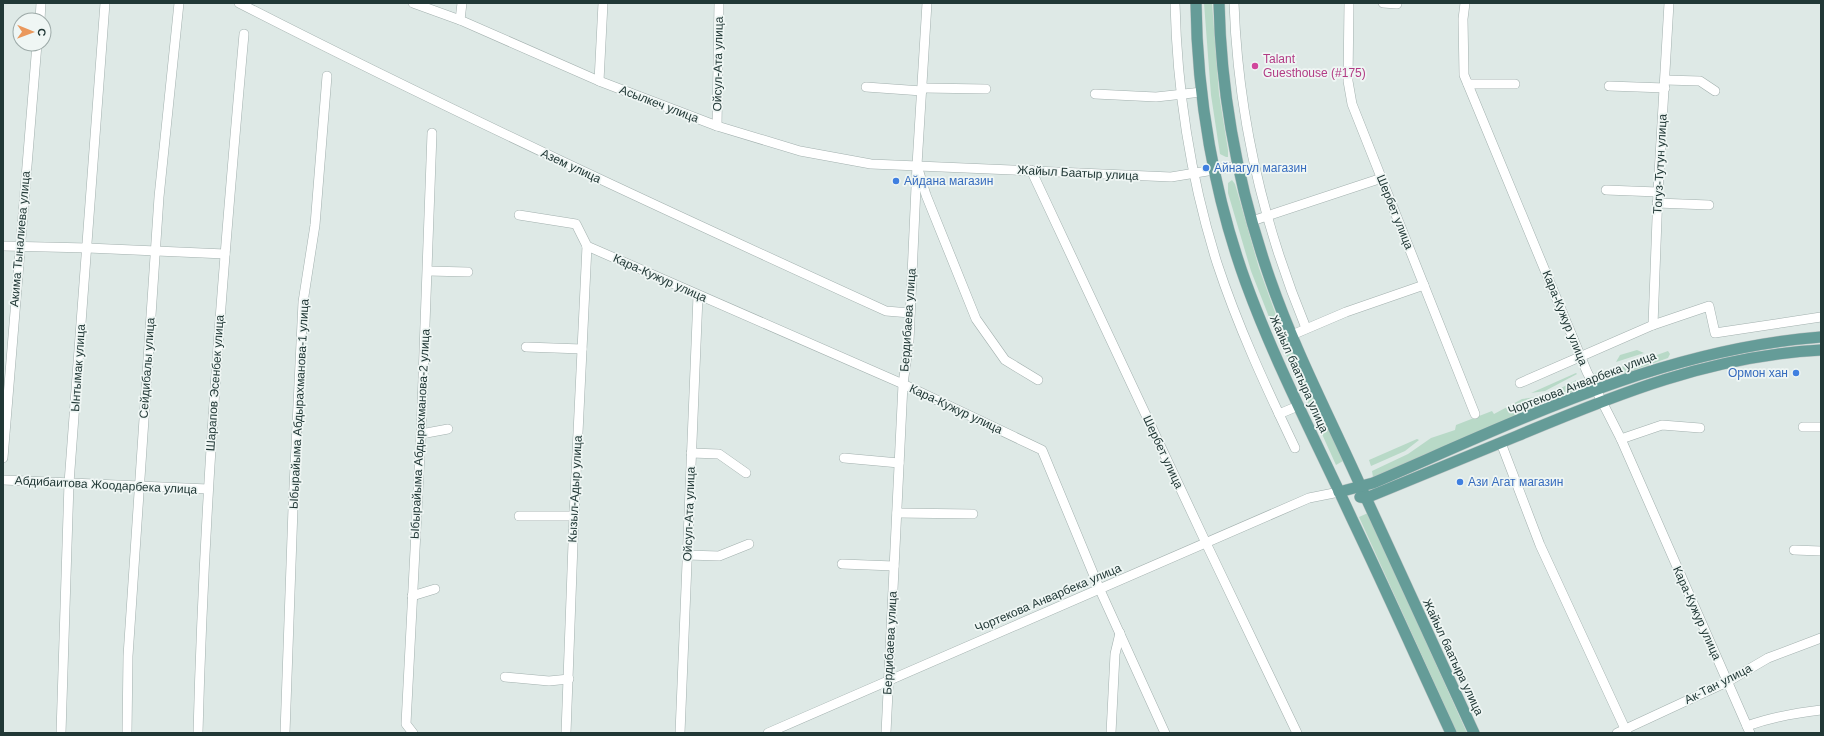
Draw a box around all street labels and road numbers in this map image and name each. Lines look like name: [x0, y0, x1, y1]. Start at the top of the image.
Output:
street label: Ойсул-Ата улица: [710, 16, 726, 112]
street label: Асылкеч улица: [617, 82, 701, 126]
street label: Тогуз-Тутун улица: [1650, 113, 1670, 214]
street label: Азем улица: [539, 146, 604, 186]
street label: Жайыл Баатыр улица: [1017, 163, 1139, 183]
street label: Акима Тыналиева улица: [7, 170, 33, 308]
street label: Шербет улица: [1374, 173, 1416, 252]
street label: Кара-Кужур улица: [611, 251, 709, 305]
street label: Бердибаева улица: [897, 267, 919, 372]
street label: Кара-Кужур улица: [1540, 268, 1591, 368]
street label: Ыбырайыма Абдырахманова-1 улица: [287, 298, 312, 509]
street label: Жайыл баатыра улица: [1267, 313, 1331, 435]
street label: Шарапов Эсенбек улица: [203, 314, 227, 452]
street label: Сейдибалы улица: [136, 317, 158, 419]
street label: Ынтымак улица: [68, 323, 88, 412]
street label: Ыбырайыма Абдырахманова-2 улица: [408, 328, 433, 539]
street label: Чортекова Анварбека улица: [1506, 348, 1658, 418]
street label: Кара-Кужур улица: [907, 381, 1005, 437]
street label: Шербет улица: [1140, 413, 1186, 491]
street label: Кызыл-Адыр улица: [565, 435, 585, 543]
street label: Ойсул-Ата улица: [680, 466, 698, 562]
street label: Абдибаитова Жоодарбека улица: [14, 473, 198, 497]
street label: Чортекова Анварбека улица: [973, 561, 1124, 635]
street label: Кара-Кужур улица: [1670, 564, 1724, 662]
street label: Бердибаева улица: [880, 590, 900, 695]
street label: Жайыл баатыра улица: [1420, 596, 1486, 718]
street label: Ак-Тан улица: [1682, 661, 1754, 707]

